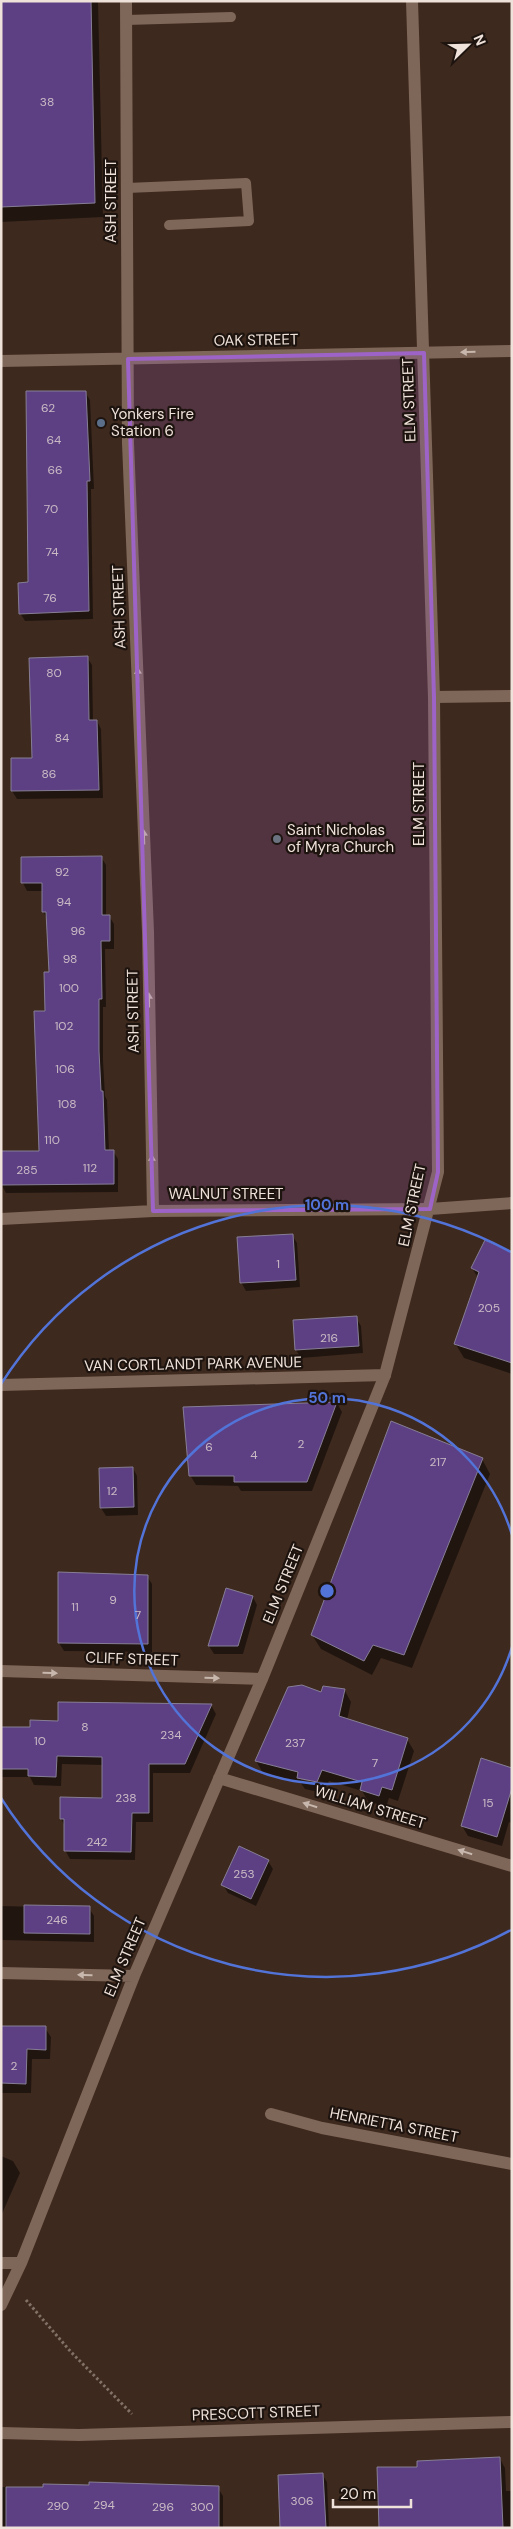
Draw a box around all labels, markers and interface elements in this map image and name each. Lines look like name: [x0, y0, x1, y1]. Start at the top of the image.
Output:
north arrow: [443, 20, 493, 70]
text: N: [470, 32, 490, 48]
house number: 38: [40, 94, 54, 110]
street label: ASH STREET: [101, 159, 121, 243]
street label: OAK STREET: [213, 329, 299, 351]
one-way arrow: [460, 348, 476, 356]
street label: ELM STREET: [398, 358, 420, 442]
house number: 62: [41, 400, 55, 416]
place label: Yonkers Fire Station 6: [111, 404, 194, 441]
marker: Yonkers Fire Station 6: [95, 417, 107, 429]
house number: 64: [47, 432, 61, 448]
house number: 66: [47, 462, 63, 478]
house number: 70: [44, 501, 58, 517]
house number: 74: [46, 544, 58, 560]
street label: ASH STREET: [108, 565, 130, 649]
house number: 76: [43, 590, 57, 606]
house number: 80: [46, 665, 62, 681]
one-way arrow: [133, 667, 141, 683]
house number: 84: [55, 730, 69, 746]
street label: ELM STREET: [409, 762, 429, 846]
house number: 86: [42, 766, 56, 782]
place label: Saint Nicholas of Myra Church: [287, 820, 394, 857]
one-way arrow: [140, 829, 148, 845]
marker: Saint Nicholas of Myra Church: [271, 833, 283, 845]
house number: 92: [55, 864, 69, 880]
house number: 94: [57, 894, 71, 910]
house number: 96: [70, 923, 86, 939]
house number: 98: [63, 951, 77, 967]
street label: ASH STREET: [122, 969, 144, 1053]
house number: 100: [59, 980, 79, 996]
one-way arrow: [145, 991, 153, 1007]
house number: 102: [55, 1018, 73, 1034]
house number: 106: [55, 1061, 75, 1077]
house number: 108: [57, 1096, 77, 1112]
house number: 110: [44, 1132, 60, 1148]
one-way arrow: [148, 1154, 156, 1170]
house number: 112: [83, 1160, 97, 1176]
house number: 285: [16, 1162, 38, 1178]
street label: ELM STREET: [393, 1162, 431, 1248]
street label: WALNUT STREET: [168, 1184, 284, 1204]
text: 100 m: [305, 1195, 349, 1215]
house number: 1: [276, 1256, 280, 1272]
house number: 205: [478, 1300, 500, 1316]
house number: 216: [320, 1330, 338, 1346]
street label: VAN CORTLANDT PARK AVENUE: [84, 1352, 302, 1376]
text: 50 m: [308, 1388, 346, 1408]
house number: 2: [298, 1436, 305, 1452]
house number: 6: [205, 1439, 213, 1455]
house number: 4: [250, 1447, 258, 1463]
house number: 217: [429, 1454, 447, 1470]
house number: 12: [107, 1483, 117, 1499]
street label: ELM STREET: [258, 1541, 308, 1627]
centre of rings: [318, 1582, 336, 1600]
house number: 9: [109, 1592, 117, 1608]
house number: 11: [71, 1599, 79, 1615]
house number: 7: [135, 1607, 141, 1623]
street label: CLIFF STREET: [85, 1647, 179, 1671]
one-way arrow: [42, 1669, 58, 1677]
one-way arrow: [205, 1674, 221, 1682]
house number: 8: [81, 1719, 89, 1735]
house number: 234: [160, 1727, 182, 1743]
house number: 10: [34, 1733, 46, 1749]
house number: 237: [285, 1735, 305, 1751]
house number: 7: [372, 1755, 378, 1771]
street label: WILLIAM STREET: [312, 1781, 428, 1833]
house number: 238: [115, 1790, 137, 1806]
house number: 15: [482, 1795, 494, 1811]
one-way arrow: [302, 1801, 317, 1809]
house number: 242: [87, 1834, 108, 1850]
one-way arrow: [457, 1848, 472, 1856]
house number: 253: [233, 1866, 255, 1882]
house number: 246: [46, 1912, 68, 1928]
street label: ELM STREET: [99, 1914, 151, 2000]
one-way arrow: [77, 1971, 93, 1979]
house number: 2: [11, 2058, 18, 2074]
street label: HENRIETTA STREET: [328, 2103, 460, 2147]
street label: PRESCOTT STREET: [191, 2401, 321, 2425]
scale bar: [333, 2476, 410, 2508]
text: 20 m: [340, 2484, 376, 2504]
house number: 306: [291, 2493, 313, 2509]
house number: 294: [93, 2497, 115, 2513]
house number: 290: [47, 2498, 69, 2514]
house number: 296: [152, 2499, 174, 2515]
house number: 300: [190, 2499, 214, 2515]

